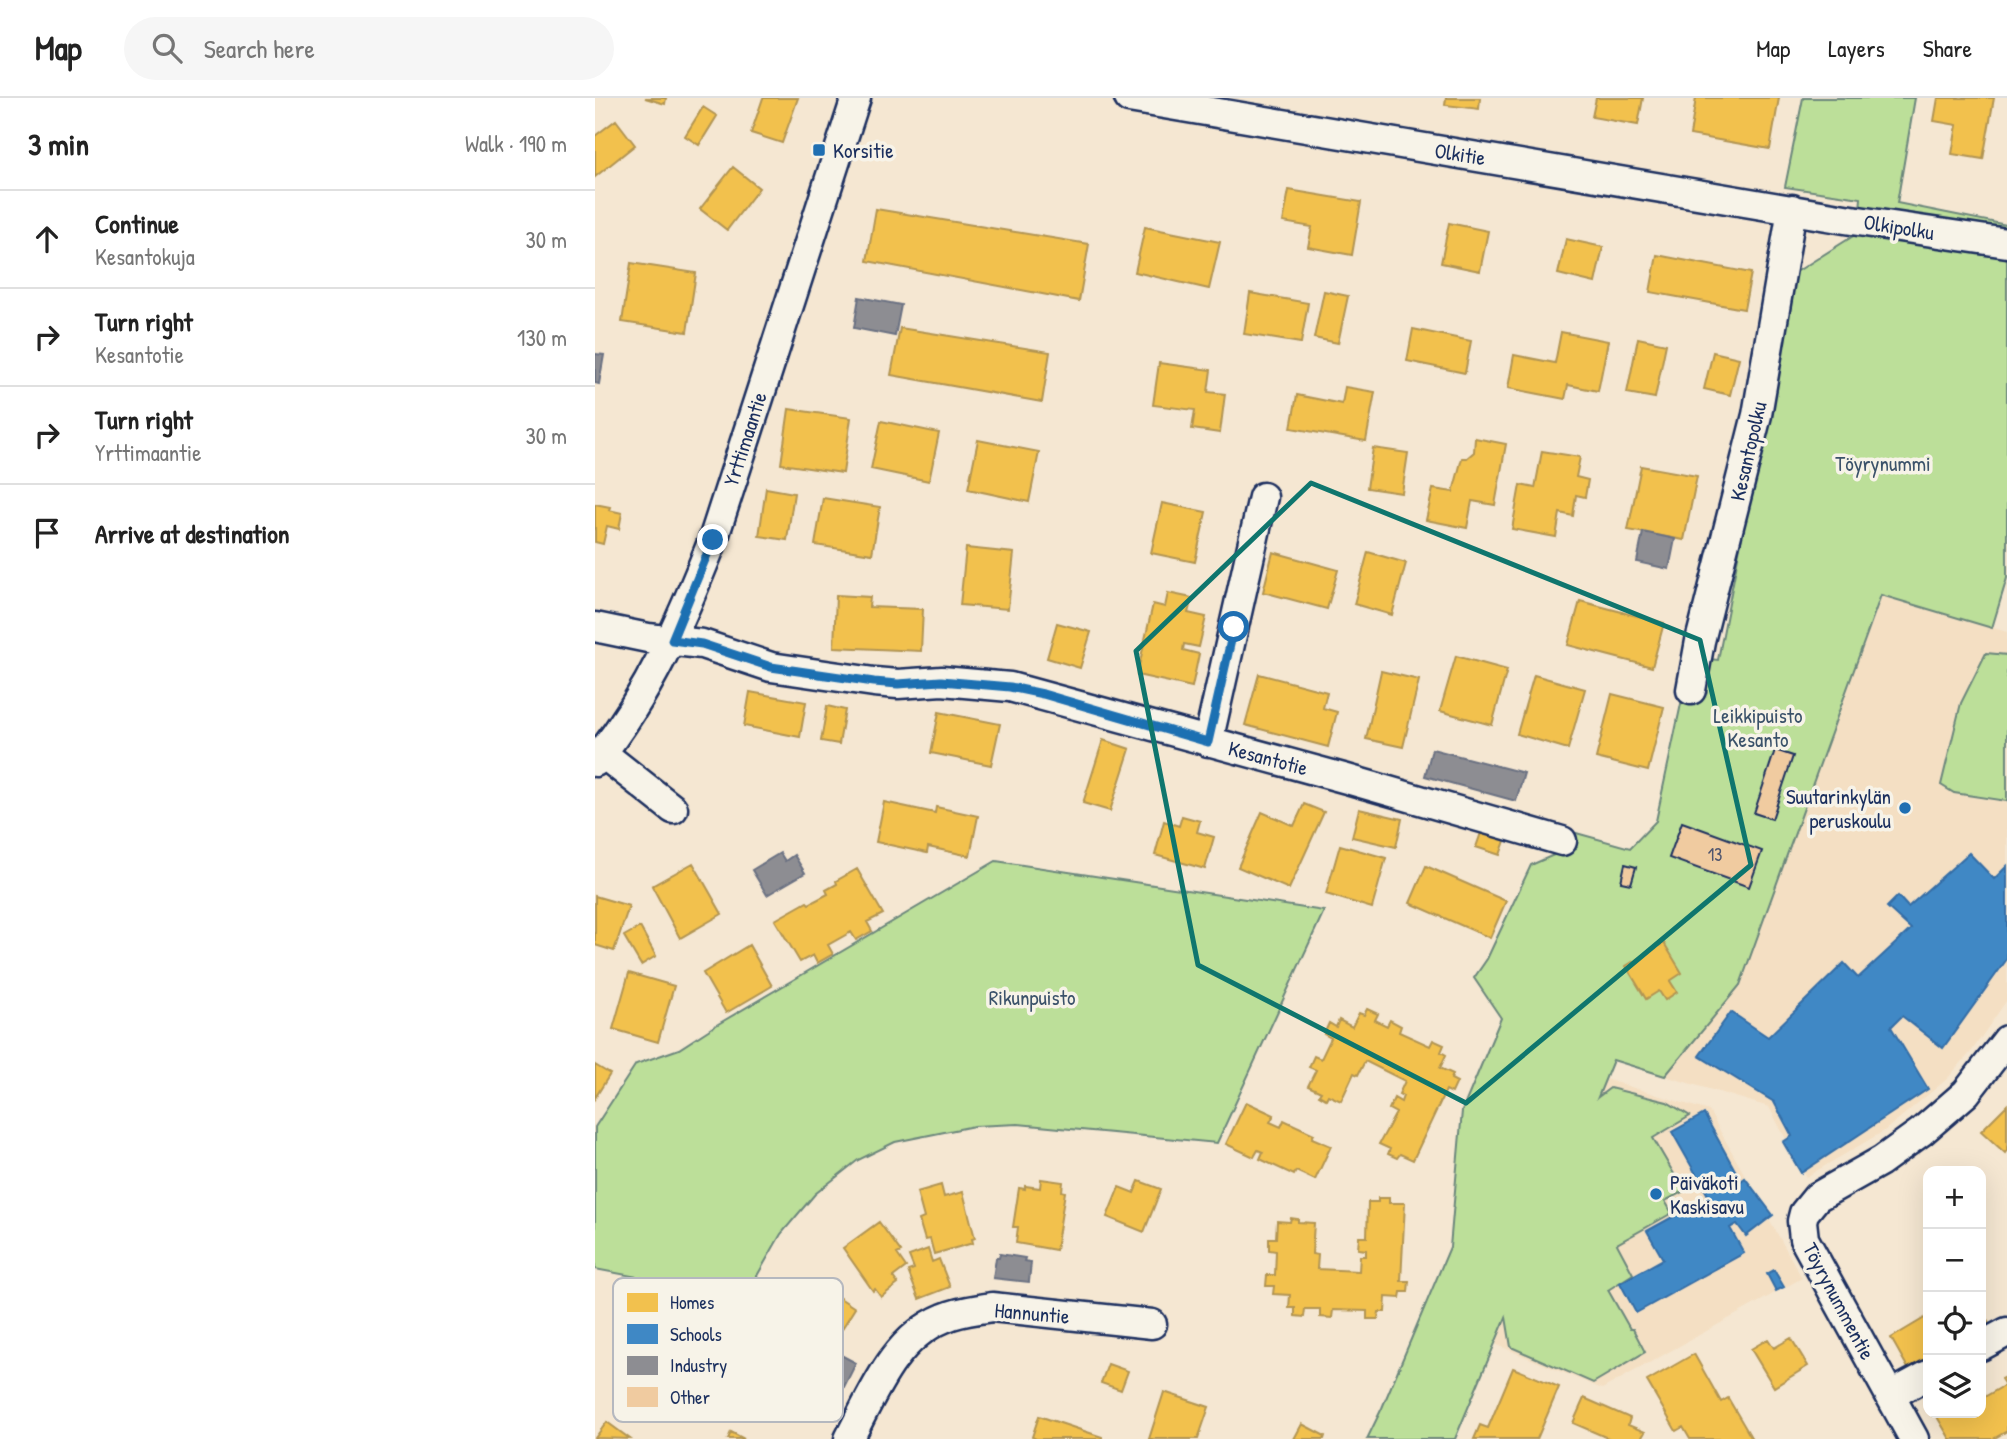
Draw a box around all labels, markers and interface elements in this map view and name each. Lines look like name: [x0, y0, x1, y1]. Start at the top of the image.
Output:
search box: [124, 17, 614, 80]
text: Map: [35, 26, 82, 70]
icon: search: [148, 29, 186, 67]
text: Search here: [204, 31, 315, 66]
text: Map: [1756, 32, 1790, 64]
text: Layers: [1828, 32, 1885, 64]
text: Share: [1923, 32, 1972, 64]
text: 3 min: [28, 124, 89, 164]
text: Walk · 190 m: [465, 128, 567, 159]
place label: Korsitie: [833, 136, 894, 165]
street label: Olkitie: [1433, 136, 1487, 172]
marker: Korsitie: [811, 142, 827, 158]
text: Continue: [95, 206, 179, 241]
street label: Olkipolku: [1862, 207, 1937, 247]
icon: ahead: [28, 220, 66, 258]
text: 30 m: [525, 224, 567, 255]
text: Kesantokuja: [95, 241, 195, 272]
text: Turn right: [95, 304, 193, 339]
icon: right: [28, 318, 66, 356]
text: 130 m: [517, 322, 567, 353]
text: Kesantotie: [95, 339, 184, 370]
street label: Yrttimaantie: [716, 388, 774, 490]
street label: Kesantopolku: [1723, 398, 1774, 503]
text: Turn right: [95, 402, 193, 437]
icon: right: [28, 416, 66, 454]
text: 30 m: [525, 420, 567, 451]
text: Yrttimaantie: [95, 437, 201, 468]
park label: Töyrynummi: [1835, 449, 1931, 478]
icon: arrive: [28, 514, 66, 552]
text: Arrive at destination: [95, 516, 290, 551]
route end: [697, 524, 728, 555]
route start: [1218, 611, 1249, 642]
park label: Leikkipuisto Kesanto: [1714, 701, 1802, 754]
street label: Kesantotie: [1225, 733, 1311, 783]
place label: Suutarinkylän peruskoulu: [1786, 782, 1892, 835]
marker: Suutarinkylän peruskoulu: [1897, 800, 1913, 816]
house number: 13: [1708, 842, 1722, 867]
park label: Rikunpuisto: [989, 983, 1075, 1012]
map controls: [1923, 1166, 1986, 1418]
button: +: [1923, 1166, 1986, 1229]
place label: Päiväkoti Kaskisavu: [1670, 1168, 1744, 1221]
marker: Päiväkoti Kaskisavu: [1648, 1186, 1664, 1202]
button: −: [1923, 1229, 1986, 1292]
street label: Töyrynummentie: [1796, 1237, 1882, 1365]
legend: [613, 1278, 843, 1422]
text: Homes: [670, 1289, 714, 1315]
button: locate: [1923, 1292, 1986, 1355]
street label: Hannuntie: [993, 1295, 1071, 1331]
text: Schools: [670, 1321, 722, 1347]
text: Industry: [670, 1352, 727, 1378]
button: layers: [1923, 1355, 1986, 1418]
text: Other: [670, 1384, 711, 1410]

